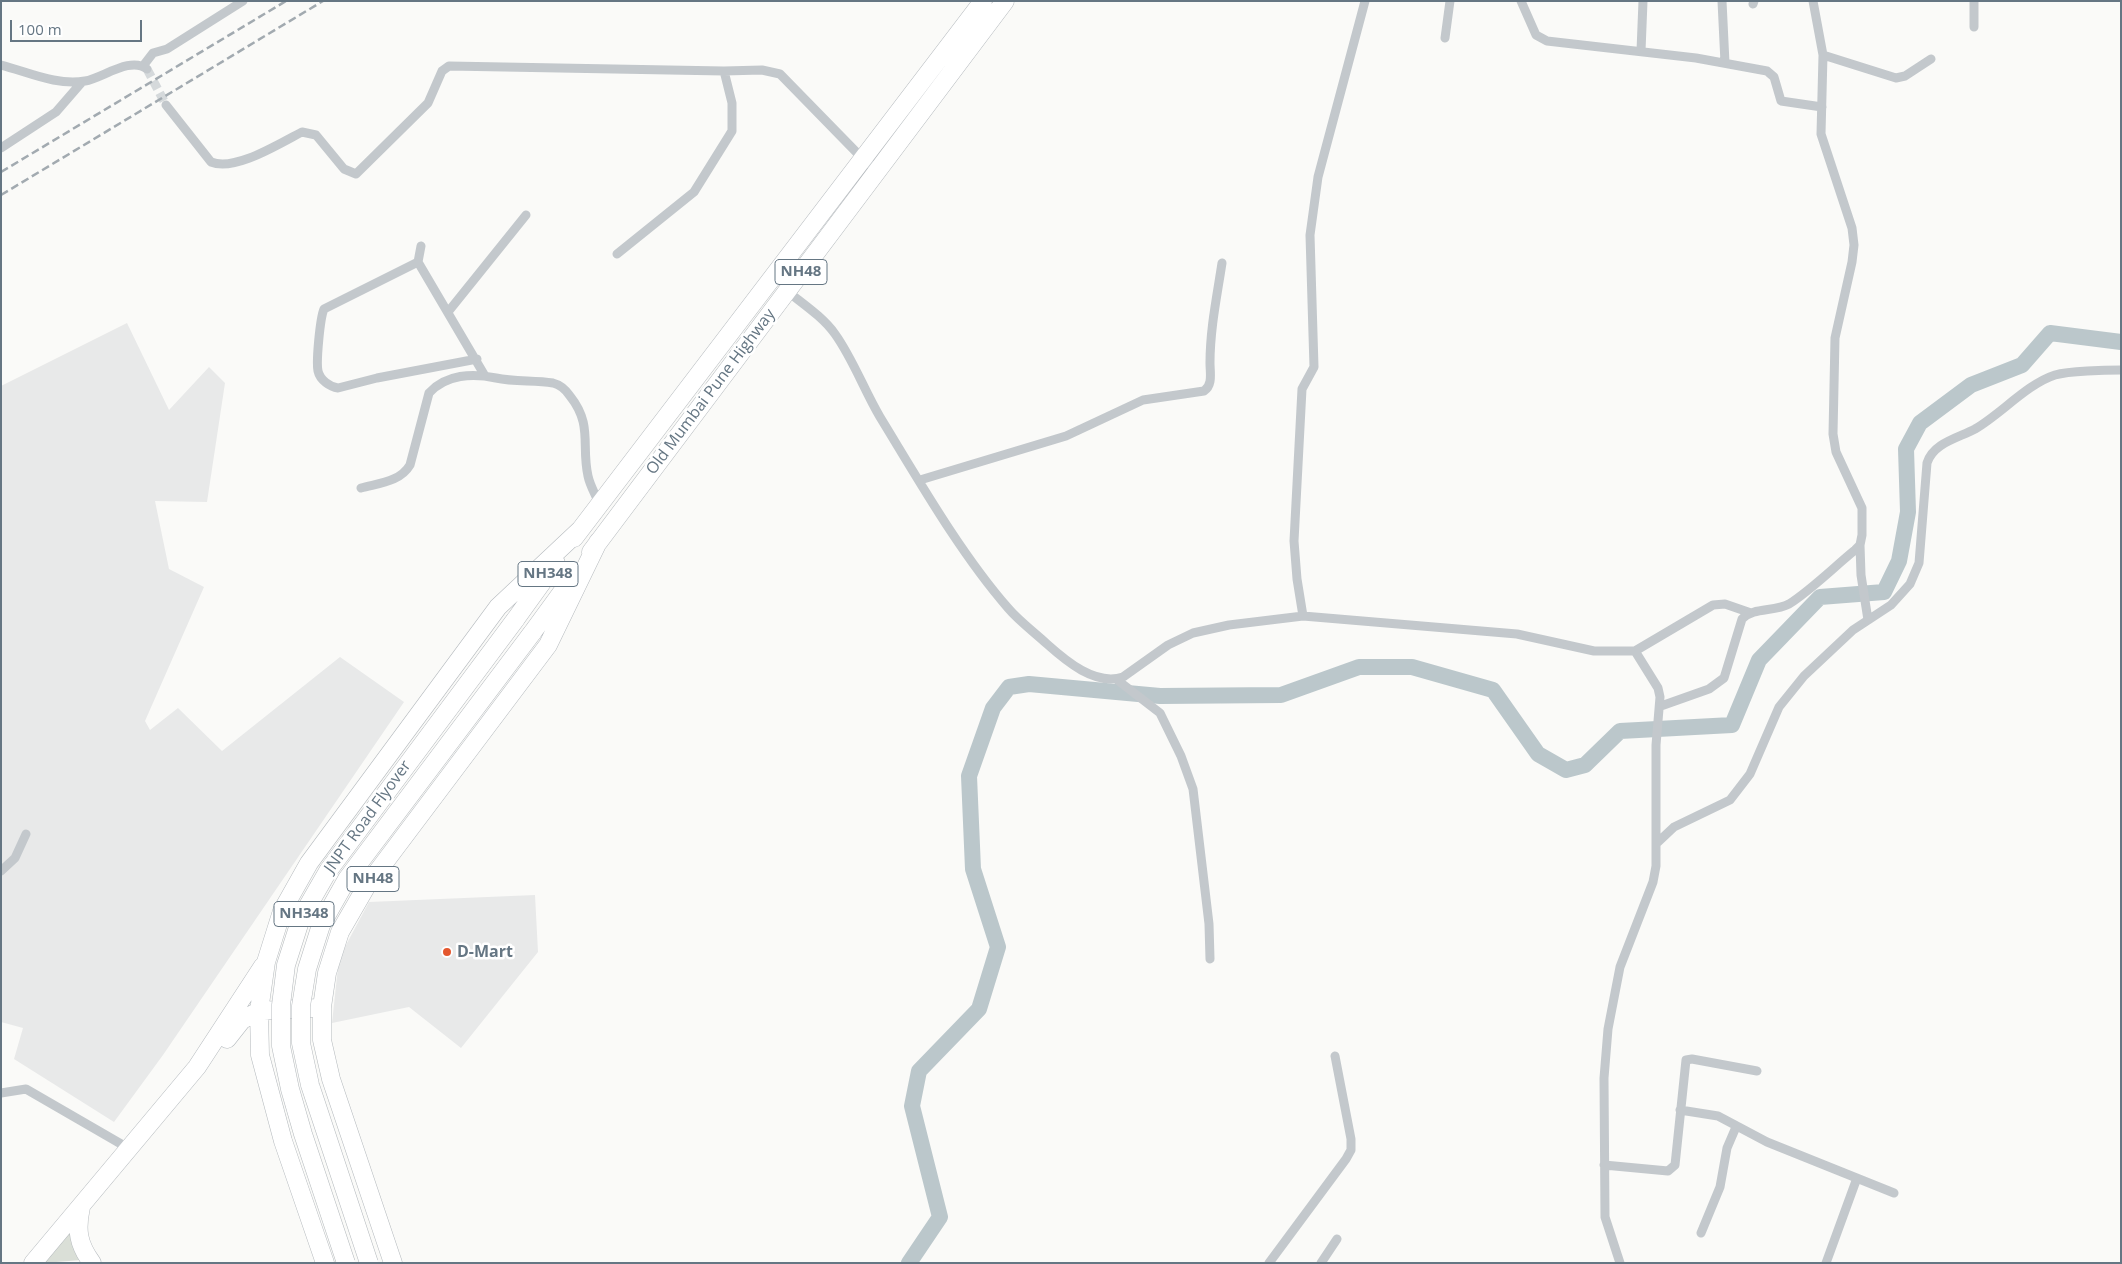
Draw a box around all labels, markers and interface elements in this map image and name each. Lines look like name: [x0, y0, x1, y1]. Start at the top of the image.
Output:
scale bar: [12, 10, 145, 42]
text: 100 m: [18, 19, 62, 39]
road number: NH48: [775, 260, 827, 284]
street label: Old Mumbai Pune Highway: [642, 305, 780, 479]
road number: NH348: [518, 562, 578, 586]
street label: JNPT Road Flyover: [321, 757, 415, 877]
road number: NH48: [347, 866, 399, 892]
road number: NH348: [274, 902, 334, 926]
place label: D-Mart: [457, 942, 513, 962]
marker: D-Mart: [441, 946, 453, 958]

